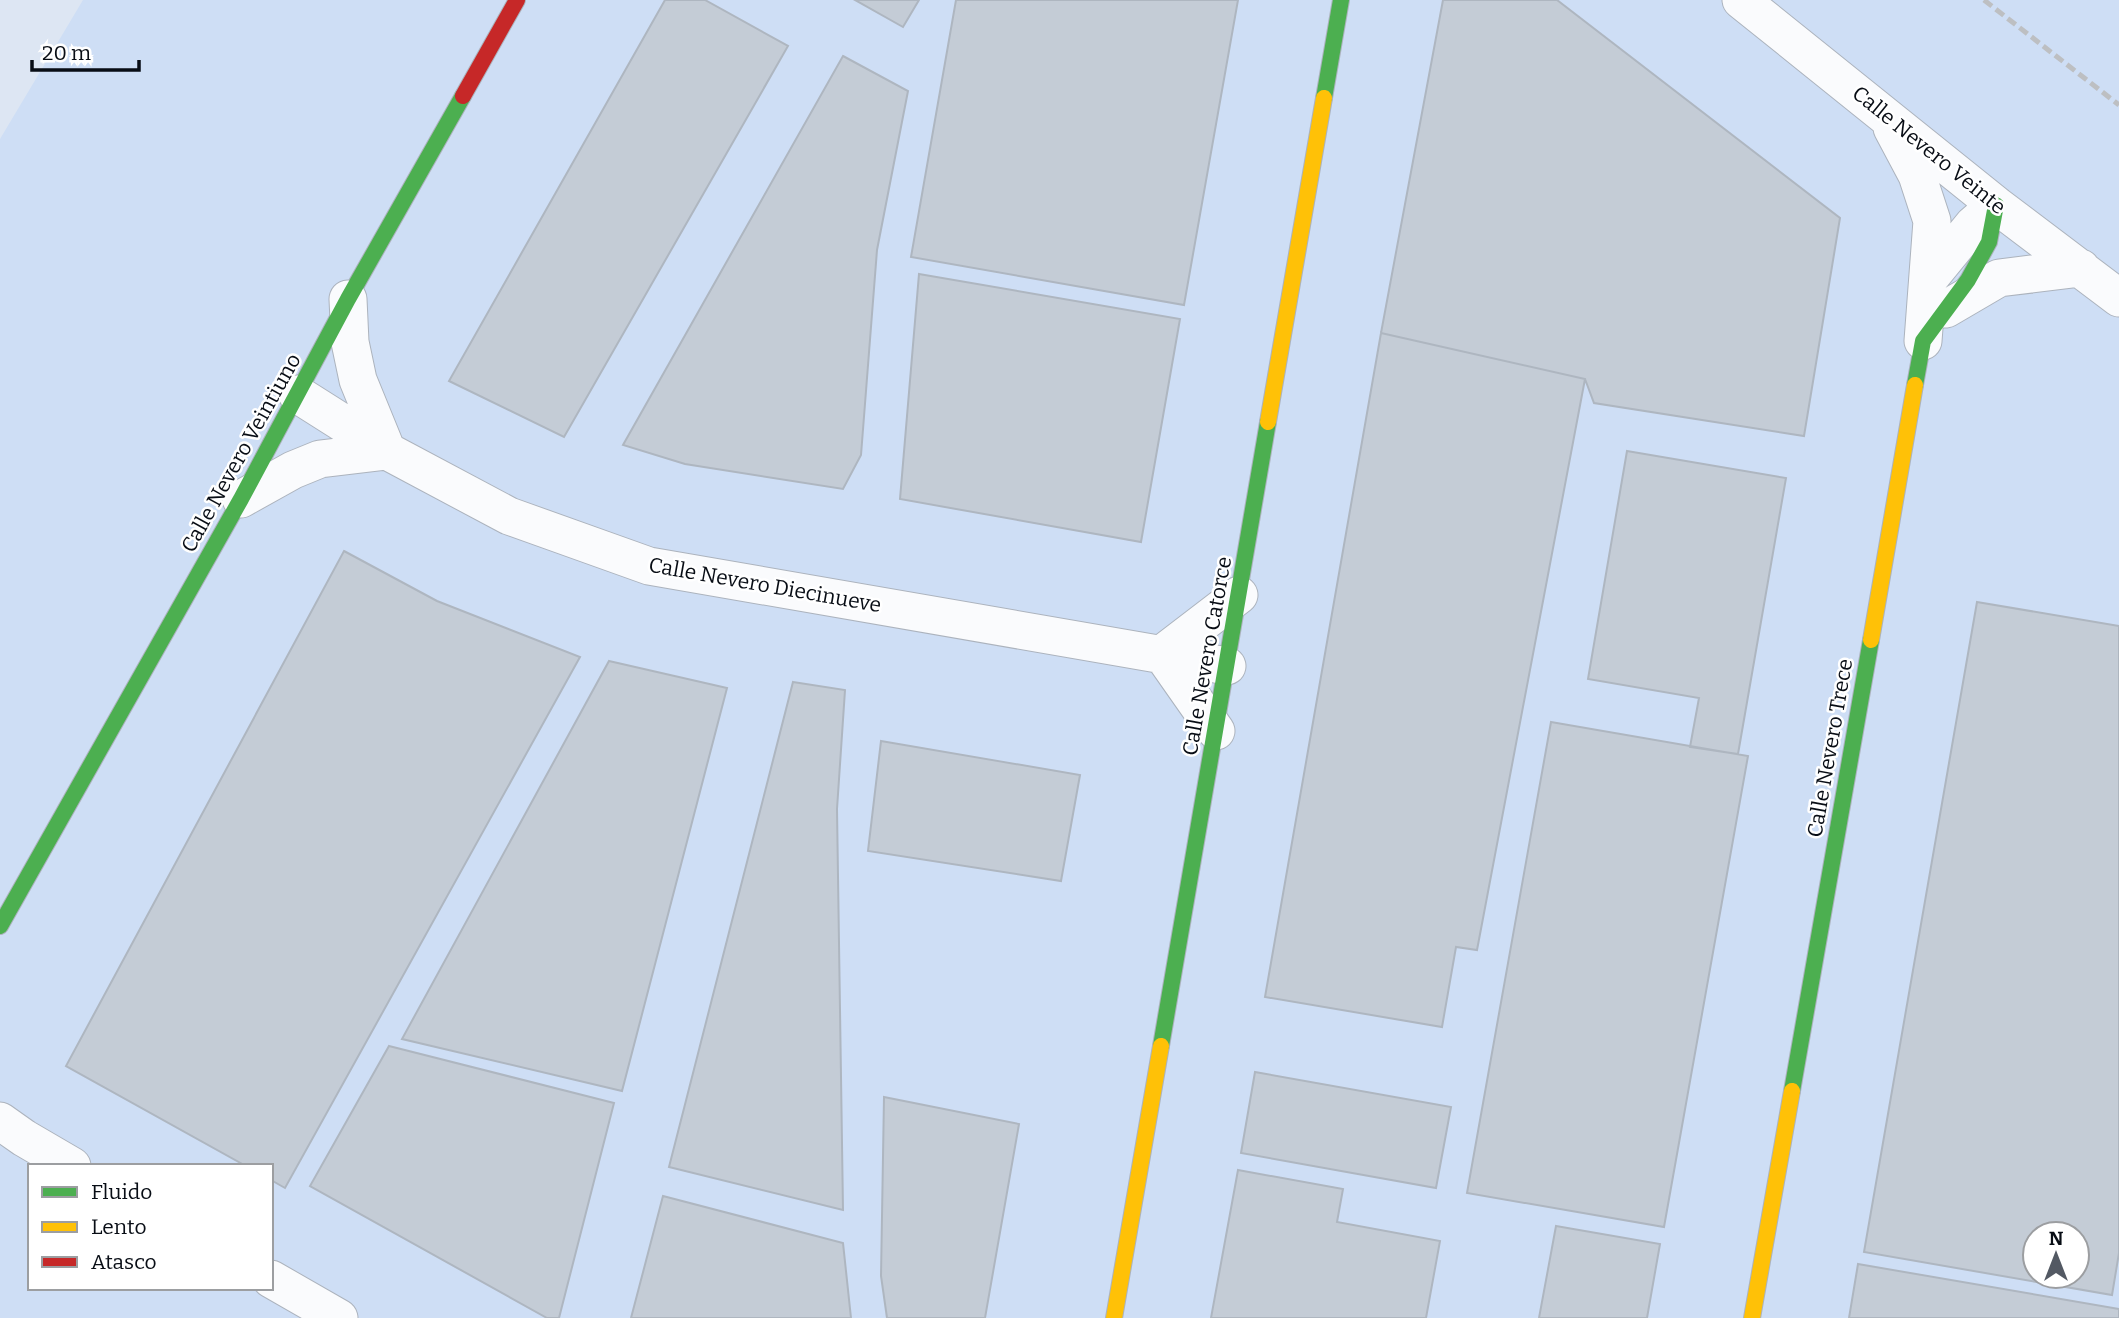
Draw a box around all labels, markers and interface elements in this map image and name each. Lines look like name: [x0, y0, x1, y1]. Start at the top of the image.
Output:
scale bar: [32, 28, 138, 72]
text: 20 m: [42, 40, 91, 66]
street label: Calle Nevero Veinte: [1847, 80, 2011, 220]
street label: Calle Nevero Veintiuno: [176, 349, 306, 557]
street label: Calle Nevero Diecinueve: [647, 552, 883, 618]
street label: Calle Nevero Catorce: [1177, 554, 1237, 758]
street label: Calle Nevero Trece: [1801, 657, 1859, 839]
legend: [28, 1164, 273, 1290]
text: Fluido: [91, 1179, 152, 1205]
text: Lento: [91, 1214, 147, 1240]
north arrow: [2021, 1220, 2091, 1290]
text: N: [2049, 1227, 2064, 1250]
text: Atasco: [91, 1249, 157, 1275]

